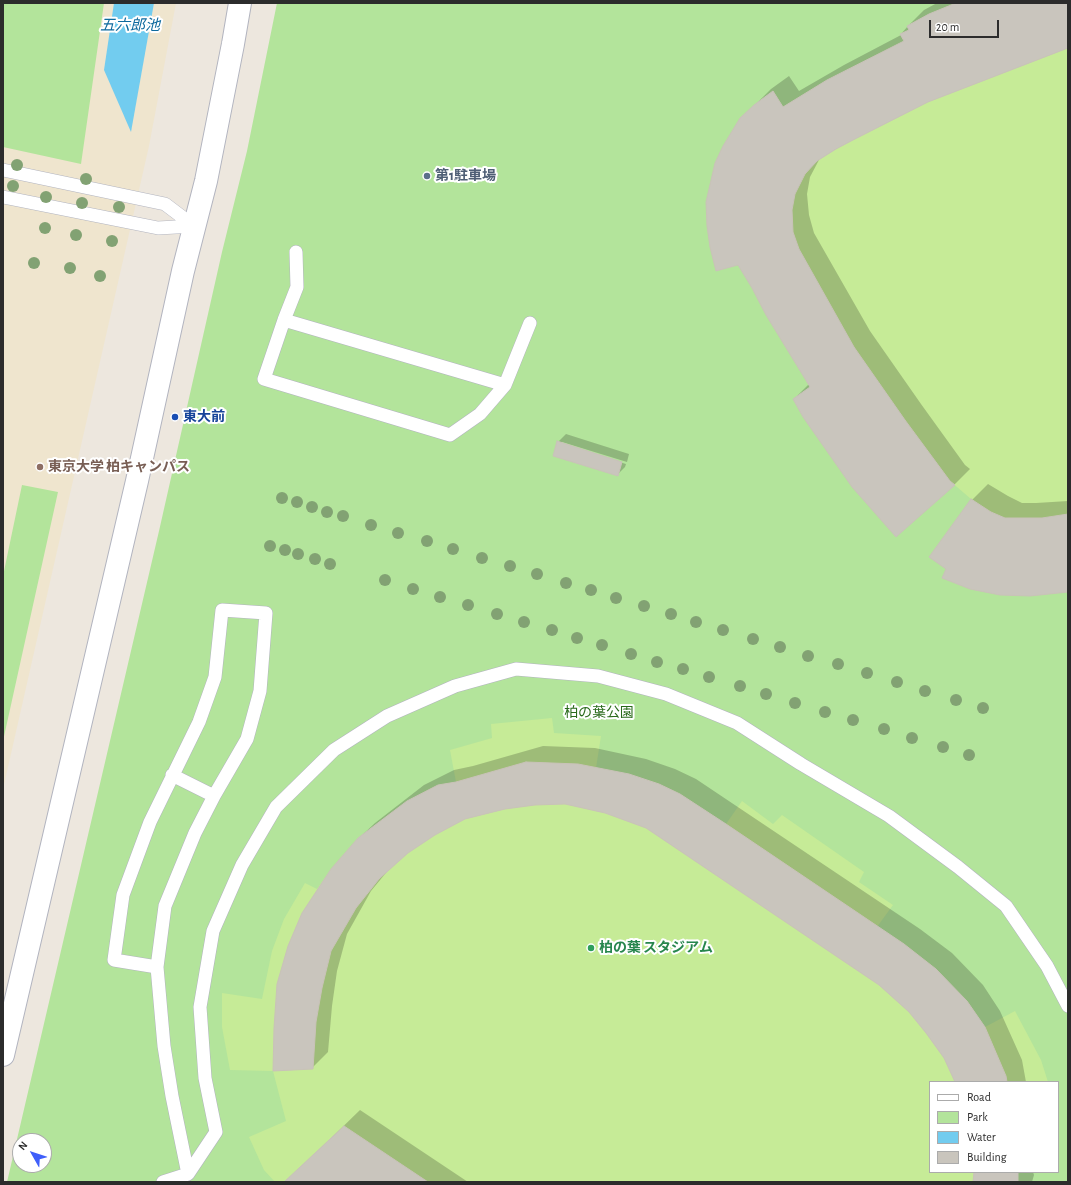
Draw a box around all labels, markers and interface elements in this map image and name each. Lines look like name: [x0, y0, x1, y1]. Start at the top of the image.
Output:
scale bar: [931, 12, 1001, 38]
water label: 五六郎池: [100, 16, 160, 34]
text: 20 m: [936, 21, 959, 33]
place label: 第1駐車場: [435, 168, 496, 184]
marker: 第1駐車場: [422, 171, 432, 181]
place label: 東大前: [183, 409, 225, 425]
marker: 東大前: [170, 412, 180, 422]
place label: 東京大学 柏キャンパス: [48, 459, 190, 475]
marker: 東京大学 柏キャンパス: [35, 462, 45, 472]
park label: 柏の葉公園: [564, 705, 634, 721]
place label: 柏の葉 スタジアム: [599, 940, 713, 956]
marker: 柏の葉 スタジアム: [586, 943, 596, 953]
legend: [929, 1081, 1059, 1173]
text: Road: [967, 1091, 991, 1103]
text: Park: [967, 1111, 988, 1123]
text: Water: [967, 1131, 996, 1143]
north arrow: [12, 1133, 52, 1173]
text: N: [16, 1139, 30, 1152]
text: Building: [967, 1151, 1007, 1163]

